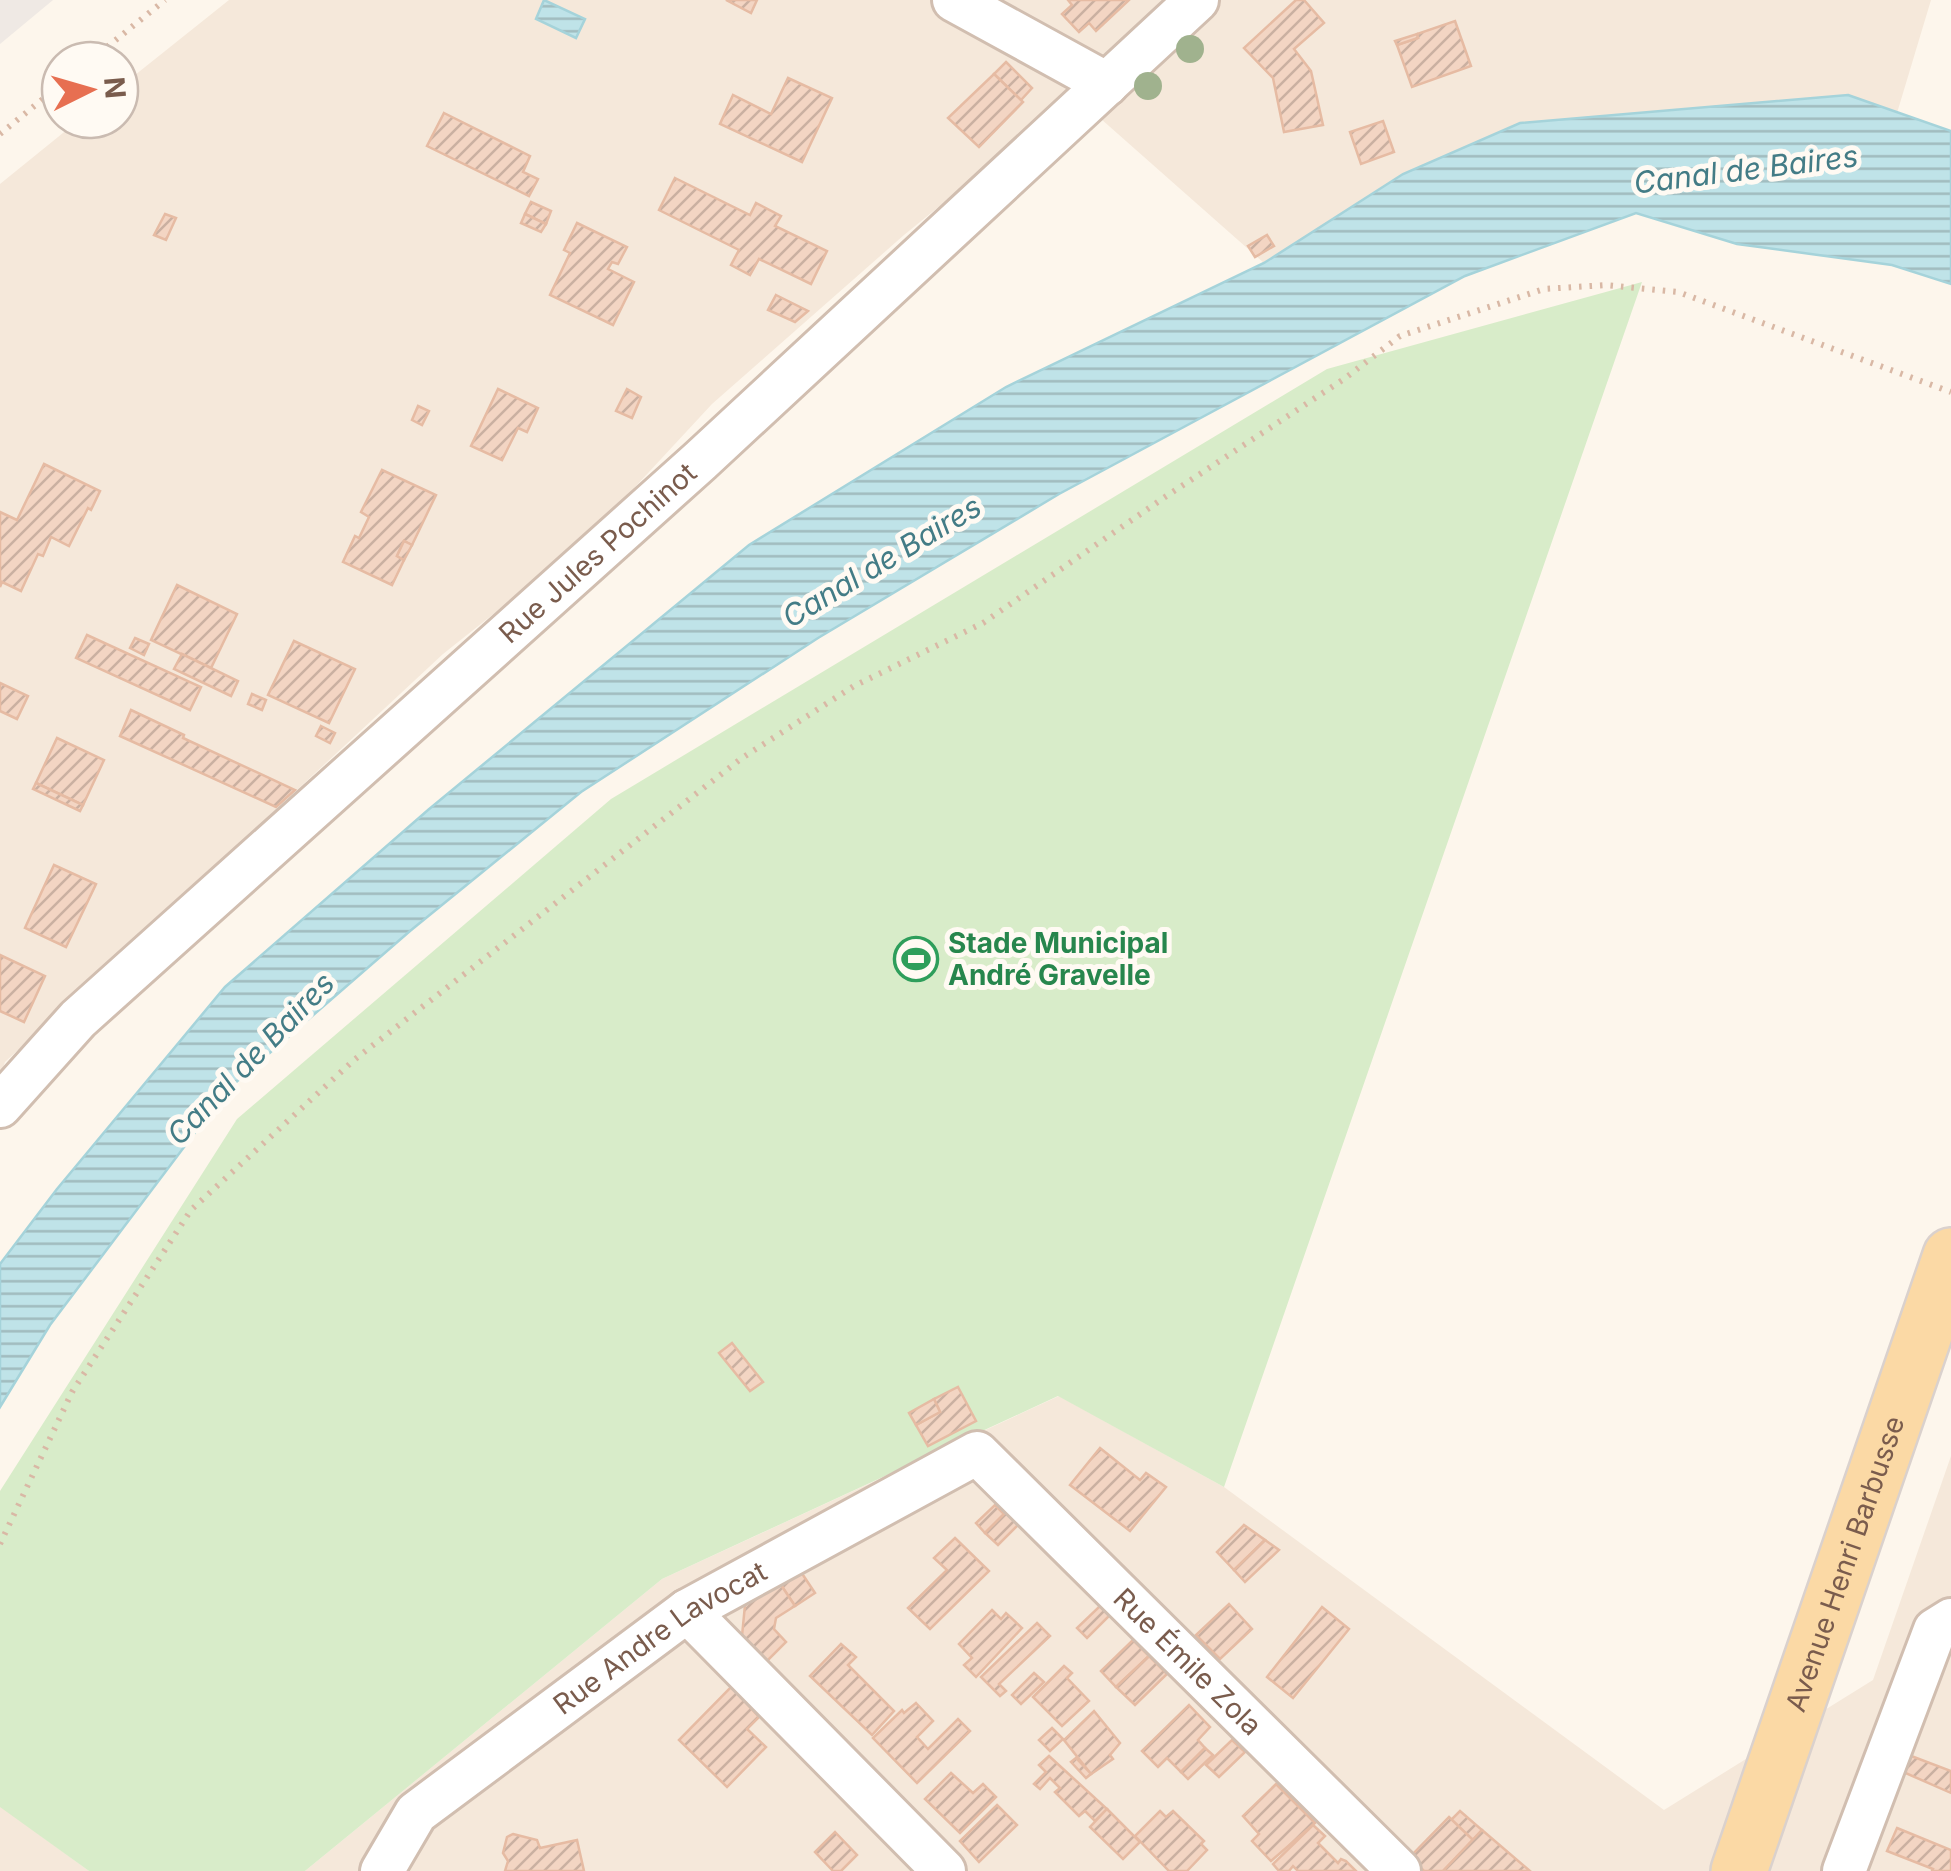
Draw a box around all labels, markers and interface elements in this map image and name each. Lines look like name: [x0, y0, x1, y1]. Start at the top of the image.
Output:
north arrow: [40, 40, 140, 140]
text: N: [97, 76, 133, 100]
water label: Canal de Baires: [1632, 137, 1860, 201]
street label: Rue Jules Pochinot: [492, 455, 703, 650]
water label: Canal de Baires: [776, 488, 987, 635]
place label: Stade Municipal André Gravelle: [948, 926, 1168, 992]
sports icon: Stade Municipal André Gravelle: [893, 936, 939, 982]
water label: Canal de Baires: [159, 965, 342, 1152]
street label: Avenue Henri Barbusse: [1778, 1412, 1912, 1716]
street label: Rue Andre Lavocat: [547, 1554, 772, 1722]
street label: Rue Émile Zola: [1106, 1581, 1269, 1742]

